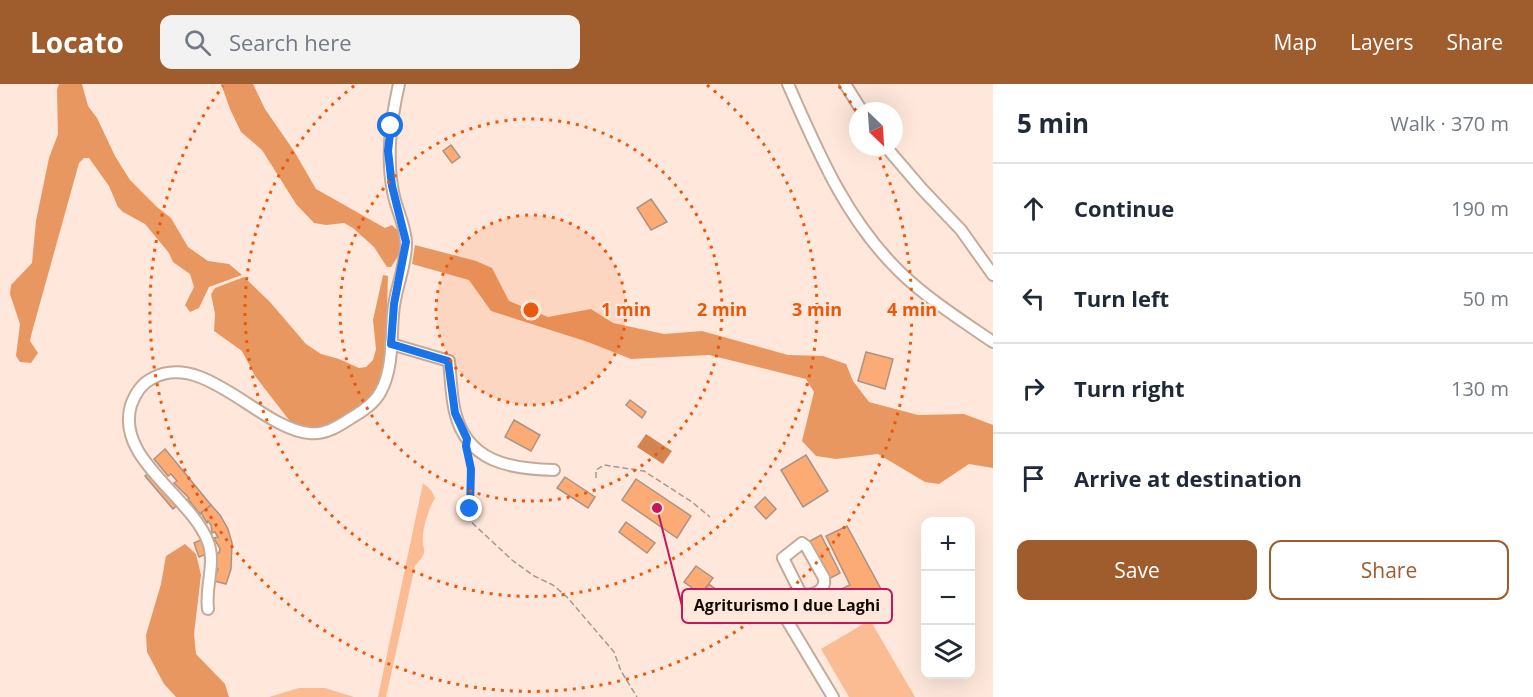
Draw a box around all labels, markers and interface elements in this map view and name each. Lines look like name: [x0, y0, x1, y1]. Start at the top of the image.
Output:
search box: [160, 15, 580, 69]
text: Locato: [30, 23, 124, 61]
icon: search: [181, 26, 214, 59]
text: Search here: [229, 27, 352, 57]
text: Map: [1274, 28, 1317, 56]
text: Layers: [1350, 28, 1414, 56]
text: Share: [1447, 28, 1503, 56]
north arrow: [849, 102, 903, 156]
text: 5 min: [1017, 105, 1089, 141]
text: Walk · 370 m: [1390, 110, 1509, 137]
route start: [377, 112, 403, 138]
icon: ahead: [1017, 192, 1050, 225]
text: Continue: [1074, 193, 1174, 223]
text: 190 m: [1451, 195, 1509, 222]
icon: left: [1017, 282, 1050, 315]
text: Turn left: [1074, 283, 1169, 313]
text: 50 m: [1462, 285, 1509, 312]
text: 1 min: [601, 297, 651, 321]
text: 2 min: [697, 297, 747, 321]
text: 3 min: [792, 297, 842, 321]
text: 4 min: [887, 297, 937, 321]
centre of rings: [521, 300, 541, 320]
icon: right: [1017, 372, 1050, 405]
text: Turn right: [1074, 373, 1185, 403]
text: 130 m: [1451, 375, 1509, 402]
icon: arrive: [1017, 462, 1050, 495]
text: Arrive at destination: [1074, 463, 1302, 493]
route end: [456, 495, 482, 521]
map controls: [921, 517, 975, 679]
button: +: [921, 517, 975, 571]
button: Save: [1017, 540, 1257, 600]
button: Share: [1269, 540, 1509, 600]
button: −: [921, 571, 975, 625]
callout: Agriturismo I due Laghi: [682, 589, 892, 623]
text: Agriturismo I due Laghi: [694, 594, 880, 616]
button: layers: [921, 625, 975, 679]

